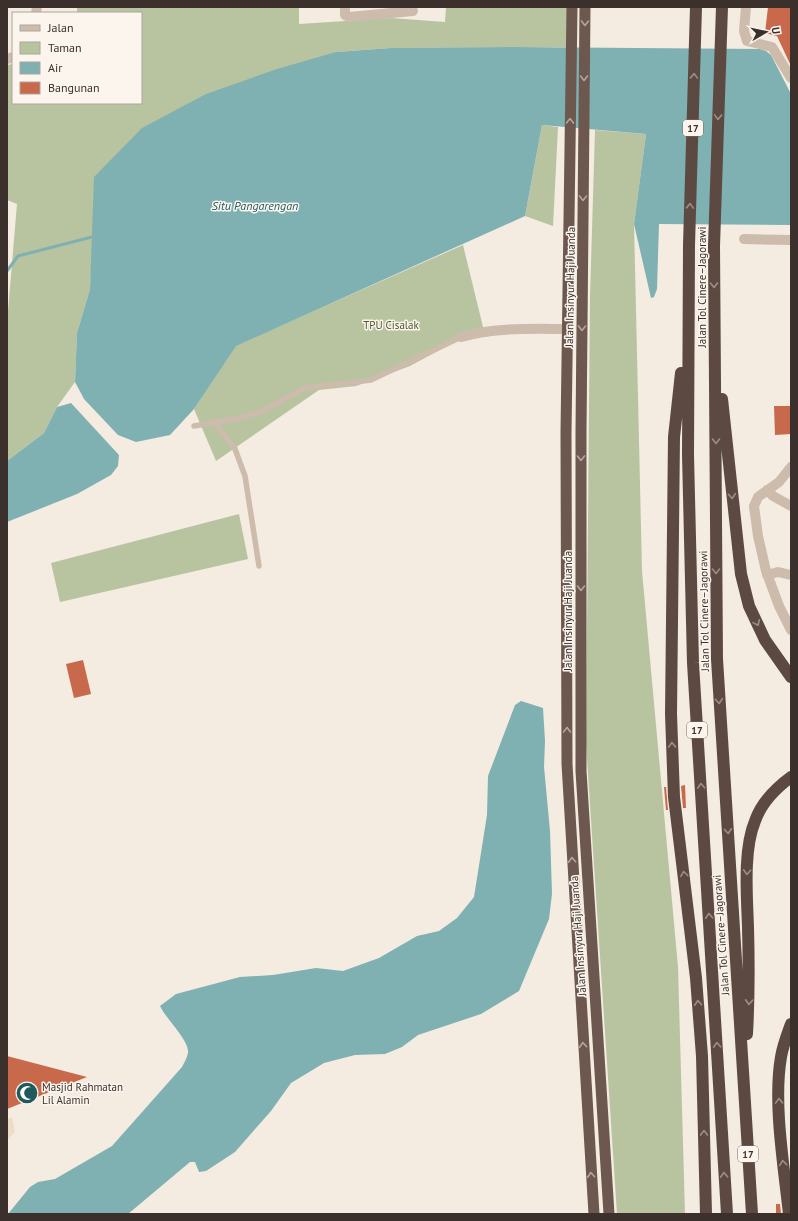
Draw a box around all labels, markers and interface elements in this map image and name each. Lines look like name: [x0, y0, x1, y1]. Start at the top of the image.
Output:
legend: [12, 12, 142, 104]
north arrow: [746, 12, 786, 52]
text: Jalan: [47, 20, 73, 35]
one-way arrow: [581, 20, 589, 26]
text: U: [768, 26, 783, 35]
text: Taman: [48, 40, 82, 55]
text: Air: [48, 60, 62, 75]
one-way arrow: [690, 73, 699, 79]
one-way arrow: [580, 75, 588, 81]
text: Bangunan: [48, 80, 100, 95]
one-way arrow: [714, 114, 722, 120]
one-way arrow: [566, 118, 574, 124]
road number: 17: [683, 120, 703, 136]
one-way arrow: [579, 195, 587, 201]
water label: Situ Pangarengan: [212, 198, 298, 213]
one-way arrow: [686, 203, 695, 209]
street label: Jalan Insinyur Haji Juanda: [562, 227, 578, 348]
street label: Jalan Tol Cinere–Jagorawi: [695, 227, 709, 348]
one-way arrow: [710, 282, 718, 288]
park label: TPU Cisalak: [363, 318, 420, 332]
one-way arrow: [578, 325, 586, 331]
one-way arrow: [712, 438, 720, 444]
one-way arrow: [577, 455, 585, 461]
one-way arrow: [727, 493, 736, 499]
street label: Jalan Tol Cinere–Jagorawi: [696, 550, 712, 673]
street label: Jalan Insinyur Haji Juanda: [561, 551, 575, 672]
one-way arrow: [712, 568, 720, 574]
one-way arrow: [577, 585, 585, 591]
one-way arrow: [752, 619, 760, 626]
one-way arrow: [715, 698, 724, 704]
road number: 17: [687, 722, 707, 738]
one-way arrow: [563, 727, 571, 733]
one-way arrow: [668, 742, 676, 748]
one-way arrow: [696, 783, 705, 789]
one-way arrow: [723, 828, 732, 834]
one-way arrow: [568, 857, 576, 863]
one-way arrow: [743, 869, 752, 875]
one-way arrow: [679, 871, 688, 877]
street label: Jalan Tol Cinere–Jagorawi: [710, 874, 732, 997]
street label: Jalan Insinyur Haji Juanda: [567, 875, 589, 998]
one-way arrow: [704, 913, 713, 919]
one-way arrow: [744, 999, 753, 1005]
one-way arrow: [693, 1000, 702, 1006]
one-way arrow: [578, 1042, 587, 1048]
one-way arrow: [712, 1042, 721, 1048]
mosque icon: Masjid Rahmatan Lil Alamin: [14, 1080, 40, 1106]
place label: Masjid Rahmatan Lil Alamin: [42, 1080, 123, 1107]
one-way arrow: [775, 1098, 783, 1104]
one-way arrow: [700, 1130, 708, 1136]
road number: 17: [738, 1146, 758, 1162]
one-way arrow: [779, 1160, 788, 1166]
one-way arrow: [587, 1172, 596, 1178]
one-way arrow: [720, 1172, 729, 1178]

